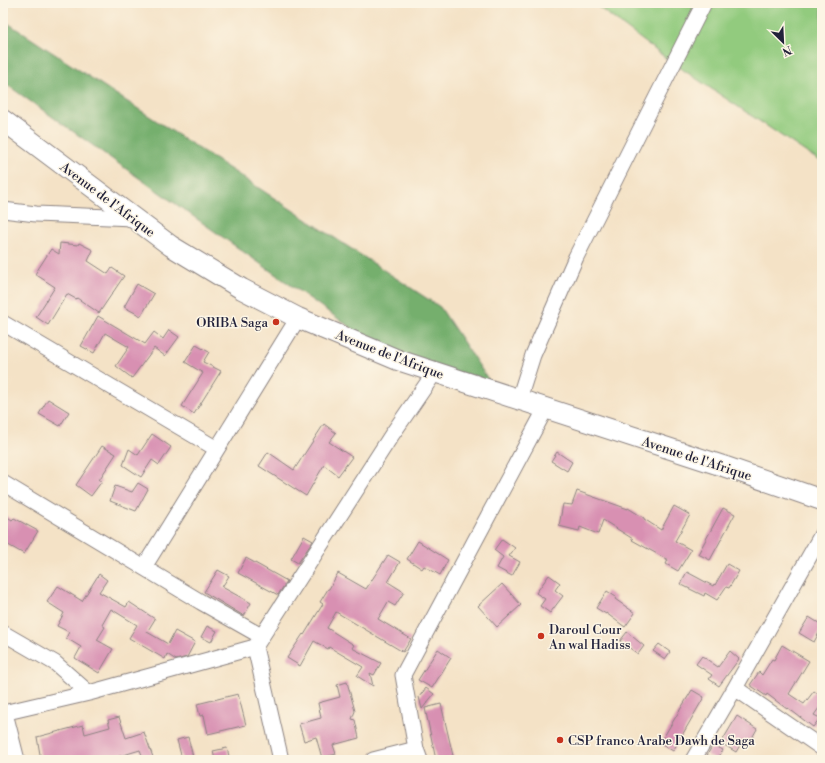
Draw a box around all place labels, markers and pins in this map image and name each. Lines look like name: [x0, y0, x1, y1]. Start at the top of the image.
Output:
place label: ORIBA Saga: [196, 315, 268, 331]
marker: ORIBA Saga: [271, 317, 281, 327]
place label: Daroul Cour An wal Hadiss: [548, 622, 631, 653]
marker: Daroul Cour An wal Hadiss: [536, 631, 546, 641]
place label: CSP franco Arabe Dawh de Saga: [568, 733, 755, 749]
marker: CSP franco Arabe Dawh de Saga: [555, 735, 565, 745]

